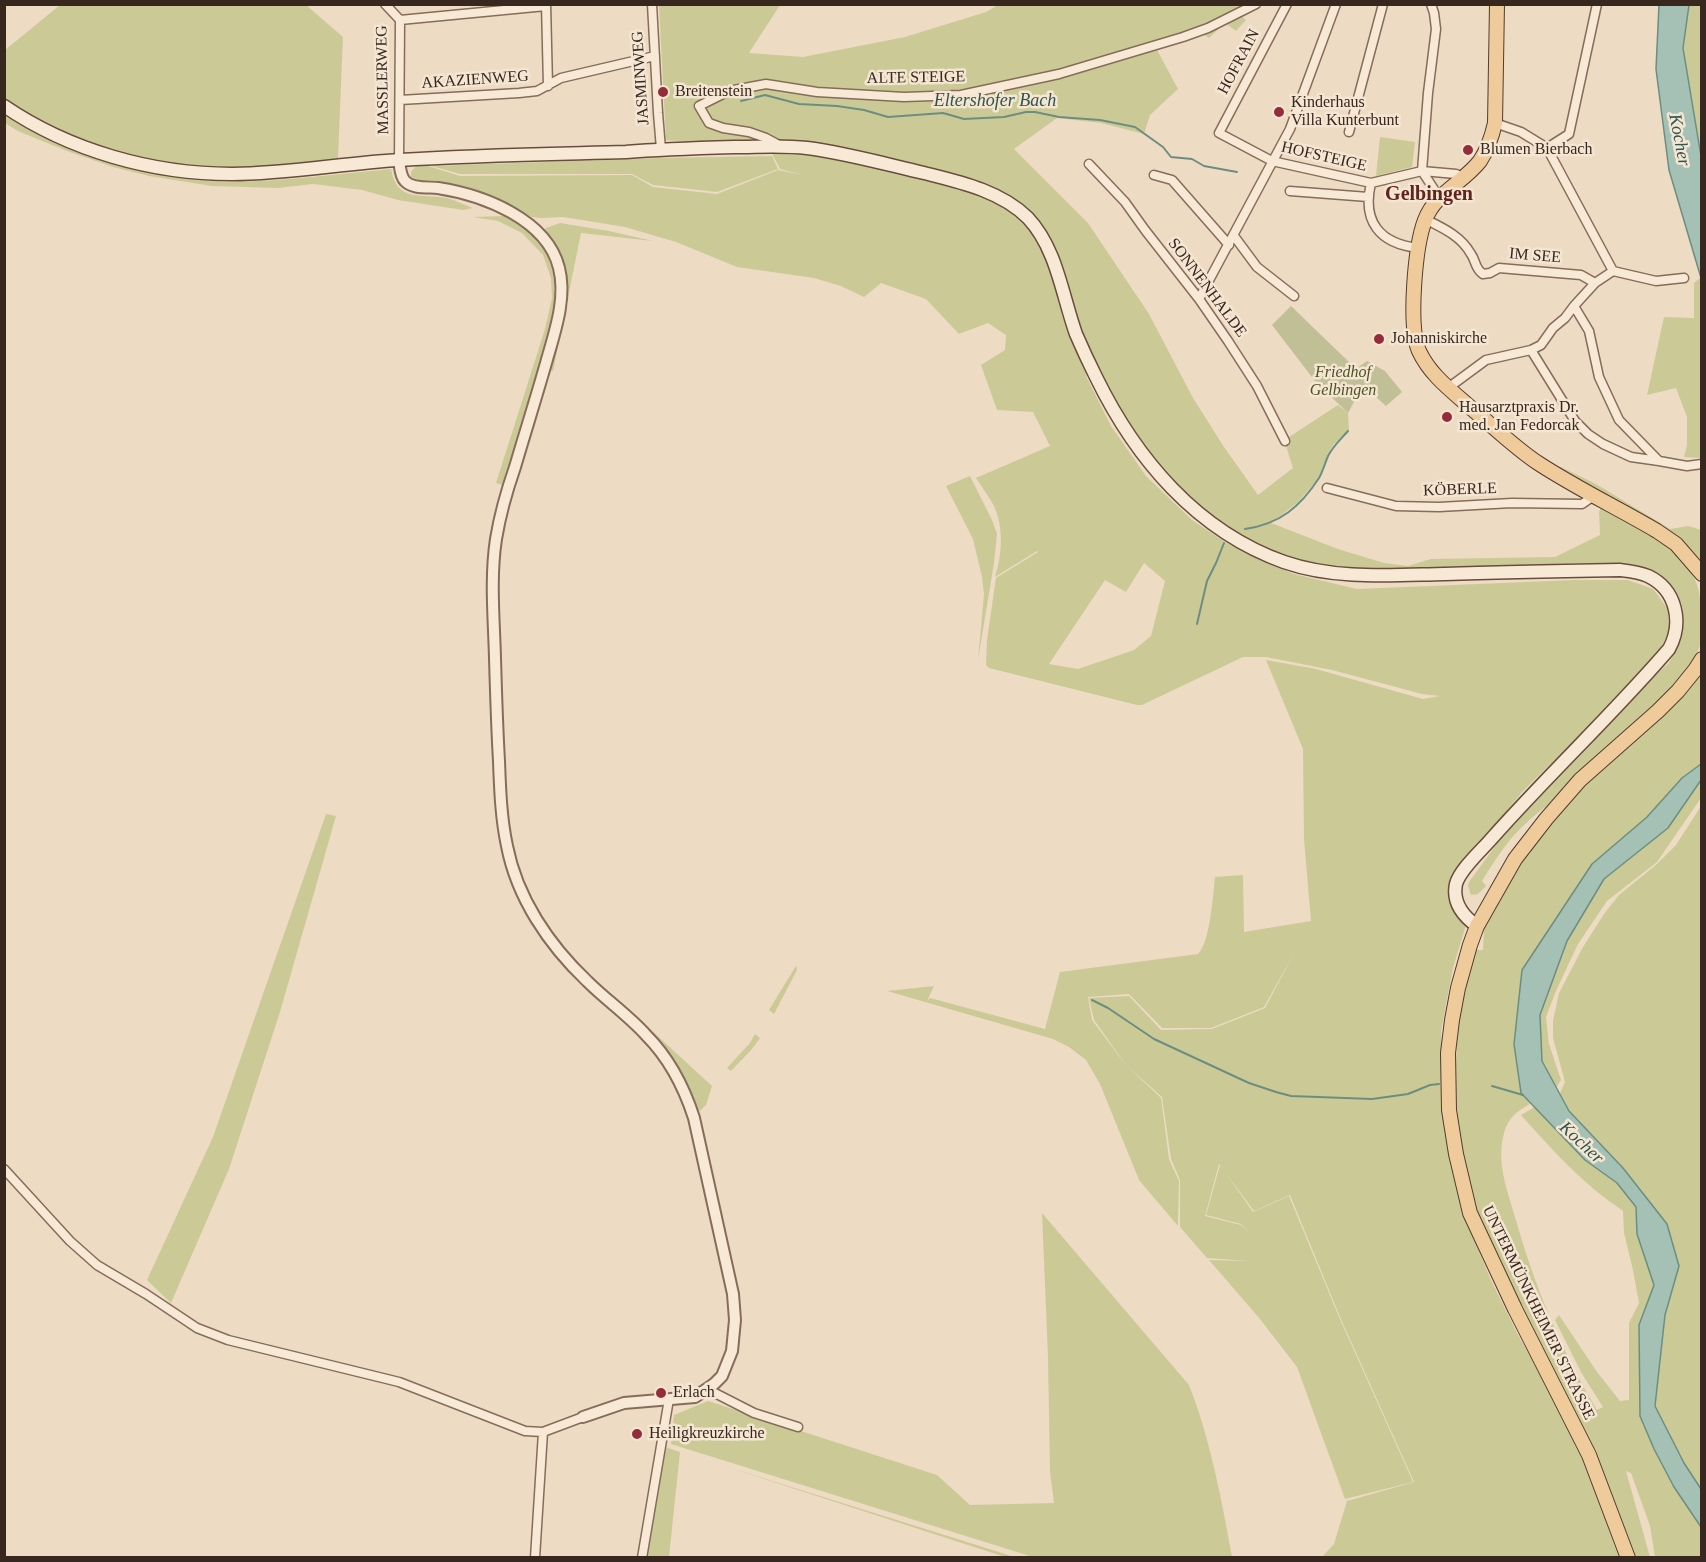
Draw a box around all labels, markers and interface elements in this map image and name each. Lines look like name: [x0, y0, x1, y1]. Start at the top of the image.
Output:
street label: MASSLERWEG: [372, 25, 394, 135]
street label: HOFRAIN: [1214, 26, 1264, 98]
street label: JASMINWEG: [628, 30, 654, 126]
street label: AKAZIENWEG: [421, 67, 529, 93]
street label: ALTE STEIGE: [867, 68, 965, 88]
place label: Breitenstein: [675, 82, 752, 102]
marker: Breitenstein: [656, 85, 670, 99]
water label: Eltershofer Bach: [934, 90, 1056, 112]
place label: Kinderhaus Villa Kunterbunt: [1291, 93, 1399, 131]
marker: Kinderhaus Villa Kunterbunt: [1272, 105, 1286, 119]
water label: Kocher: [1663, 112, 1695, 168]
street label: HOFSTEIGE: [1279, 138, 1369, 176]
place label: Blumen Bierbach: [1480, 140, 1592, 160]
marker: Blumen Bierbach: [1461, 143, 1475, 157]
district label: Gelbingen: [1385, 183, 1473, 207]
street label: SONNENHALDE: [1163, 235, 1251, 341]
street label: IM SEE: [1508, 244, 1562, 268]
place label: Johanniskirche: [1391, 329, 1487, 349]
marker: Johanniskirche: [1372, 332, 1386, 346]
park label: Friedhof Gelbingen: [1310, 363, 1376, 401]
place label: Hausarztpraxis Dr. med. Jan Fedorcak: [1459, 398, 1579, 436]
marker: Hausarztpraxis Dr. med. Jan Fedorcak: [1440, 410, 1454, 424]
street label: KÖBERLE: [1423, 479, 1497, 501]
water label: Kocher: [1554, 1117, 1608, 1169]
street label: UNTERMÜNKHEIMER STRASSE: [1478, 1203, 1598, 1423]
place label: Erlach: [673, 1383, 715, 1403]
marker: Erlach: [654, 1386, 668, 1400]
place label: Heiligkreuzkirche: [649, 1424, 764, 1444]
marker: Heiligkreuzkirche: [630, 1427, 644, 1441]

